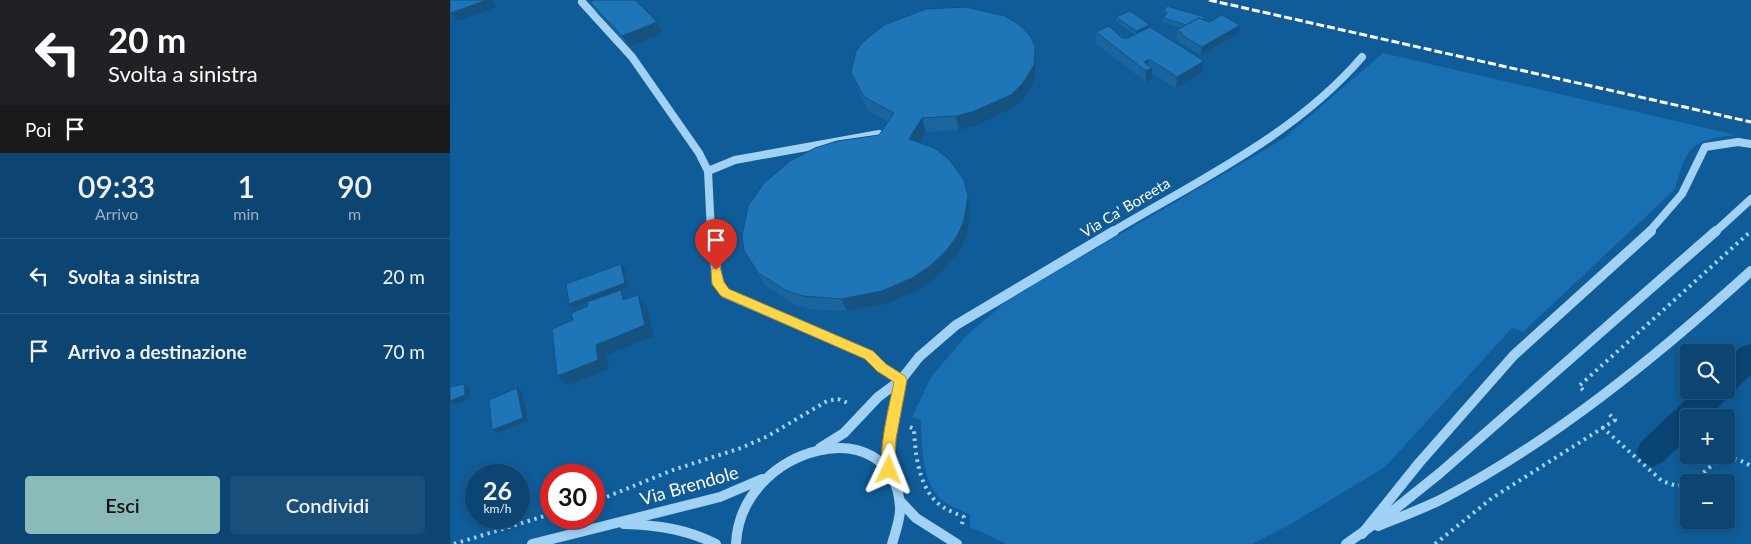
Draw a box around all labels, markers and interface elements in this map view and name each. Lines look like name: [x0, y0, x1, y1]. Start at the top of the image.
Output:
text: 20 m: [108, 18, 186, 60]
icon: left: [25, 20, 90, 85]
text: Svolta a sinistra: [108, 60, 258, 87]
icon: arrive: [61, 115, 89, 143]
text: Poi: [25, 118, 51, 141]
text: 09:33: [78, 168, 155, 204]
text: 1: [238, 168, 255, 204]
text: 90: [337, 168, 372, 204]
street label: Via Ca' Boreeta: [1077, 173, 1173, 241]
text: Arrivo: [95, 204, 138, 223]
text: min: [233, 204, 259, 223]
text: m: [348, 204, 361, 223]
pin: [695, 219, 737, 270]
icon: arrive: [702, 226, 730, 254]
icon: left: [25, 262, 53, 290]
text: Svolta a sinistra: [68, 265, 200, 288]
text: 20 m: [382, 265, 425, 288]
icon: arrive: [25, 337, 53, 365]
text: Arrivo a destinazione: [68, 340, 247, 363]
text: 70 m: [382, 340, 425, 363]
map controls: [1680, 344, 1735, 529]
button: search: [1680, 344, 1735, 399]
button: +: [1680, 409, 1735, 464]
position arrow: [862, 443, 914, 495]
street label: Via Brendole: [637, 460, 741, 510]
speed limit sign: 30: [540, 464, 605, 529]
button: −: [1680, 474, 1735, 529]
text: 26: [483, 475, 512, 505]
button: Esci: [25, 476, 220, 534]
button: Condividi: [230, 476, 425, 534]
text: km/h: [483, 501, 512, 516]

